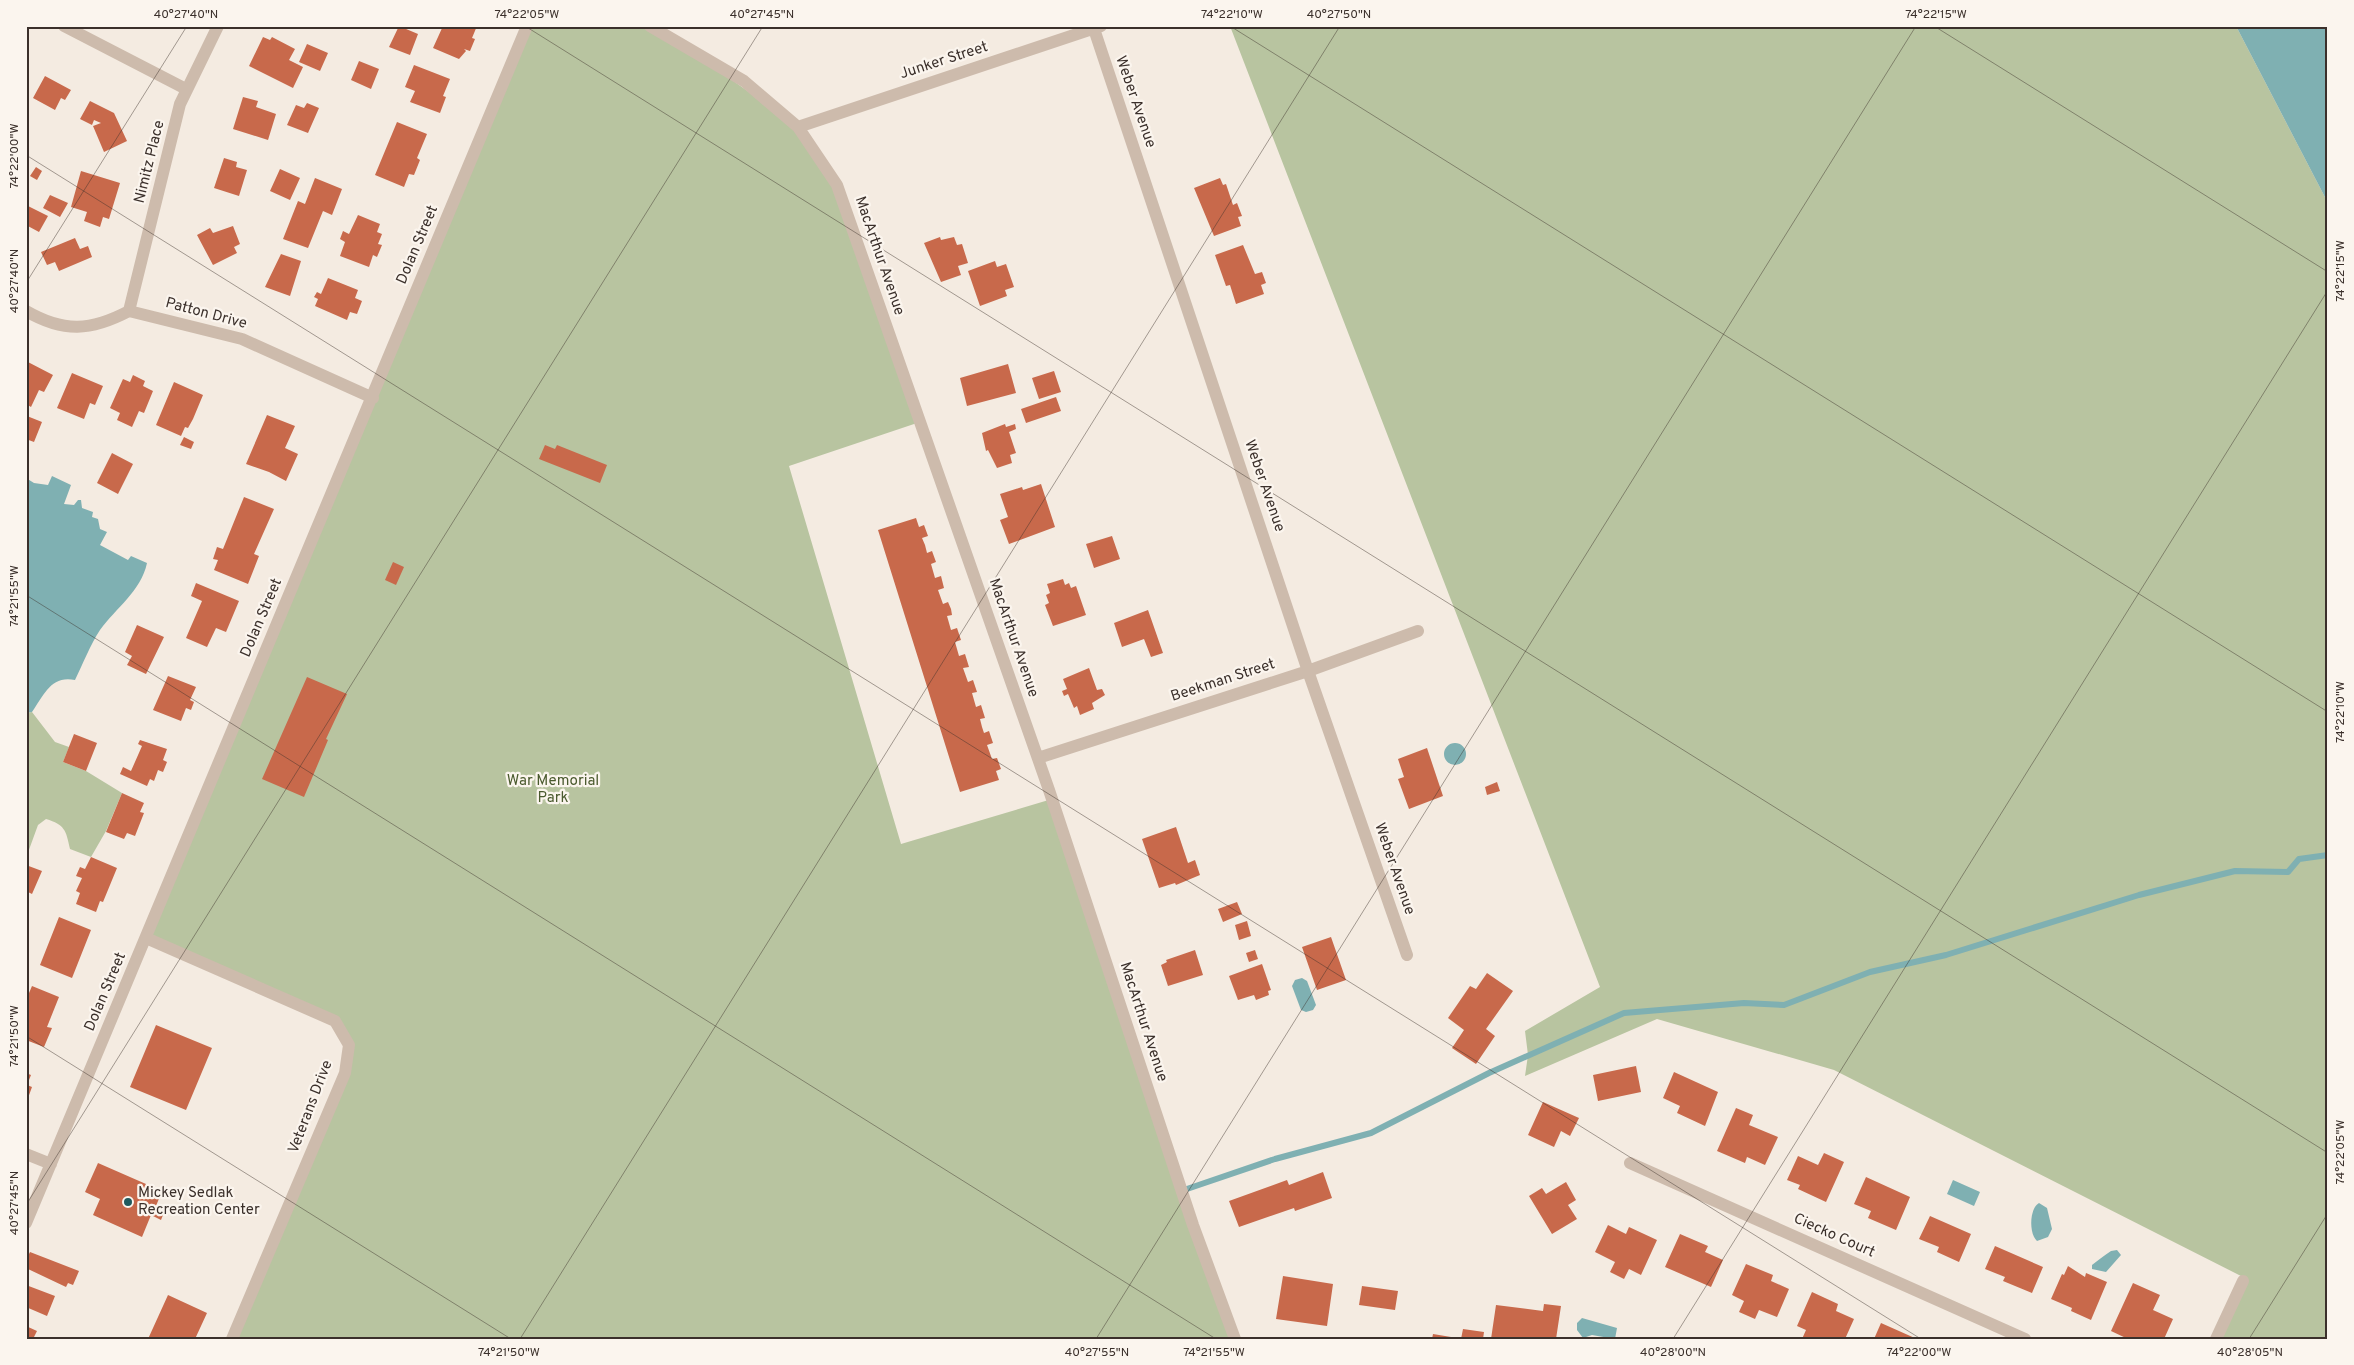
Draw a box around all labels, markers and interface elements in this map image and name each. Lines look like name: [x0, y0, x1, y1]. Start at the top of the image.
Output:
text: 40°27'40"N: [154, 7, 218, 23]
text: 74°22'05"W: [495, 7, 559, 23]
text: 40°27'45"N: [730, 7, 794, 23]
text: 74°22'10"W: [1201, 7, 1263, 23]
text: 40°27'50"N: [1307, 7, 1371, 23]
text: 74°22'15"W: [1905, 7, 1967, 23]
street label: Junker Street: [898, 38, 990, 84]
street label: Weber Avenue: [1110, 53, 1160, 151]
street label: Nimitz Place: [131, 119, 169, 205]
text: 74°22'00"W: [7, 124, 23, 188]
street label: MacArthur Avenue: [850, 194, 908, 318]
street label: Dolan Street: [393, 203, 443, 287]
text: 74°22'15"W: [2333, 240, 2349, 302]
text: 40°27'40"N: [7, 249, 23, 313]
street label: Patton Drive: [163, 294, 249, 334]
street label: Weber Avenue: [1239, 437, 1289, 535]
text: 74°21'55"W: [7, 565, 23, 627]
street label: Dolan Street: [237, 576, 287, 660]
street label: MacArthur Avenue: [984, 576, 1042, 700]
street label: Beekman Street: [1168, 655, 1278, 707]
text: 74°22'10"W: [2333, 681, 2349, 743]
park label: War Memorial Park: [507, 772, 599, 808]
street label: Weber Avenue: [1369, 820, 1419, 918]
street label: Dolan Street: [81, 950, 131, 1034]
street label: MacArthur Avenue: [1115, 960, 1171, 1084]
text: 74°21'50"W: [7, 1005, 23, 1067]
street label: Veterans Drive: [285, 1058, 337, 1156]
text: 74°22'05"W: [2333, 1120, 2349, 1184]
text: 40°27'45"N: [7, 1171, 23, 1235]
place label: Mickey Sedlak Recreation Center: [138, 1184, 260, 1220]
marker: Mickey Sedlak Recreation Center: [122, 1196, 134, 1208]
street label: Ciecko Court: [1790, 1210, 1878, 1262]
text: 74°21'50"W: [478, 1345, 540, 1361]
text: 40°27'55"N: [1065, 1345, 1129, 1361]
text: 74°21'55"W: [1183, 1345, 1245, 1361]
text: 40°28'00"N: [1640, 1345, 1706, 1361]
text: 74°22'00"W: [1887, 1345, 1951, 1361]
text: 40°28'05"N: [2217, 1345, 2283, 1361]

